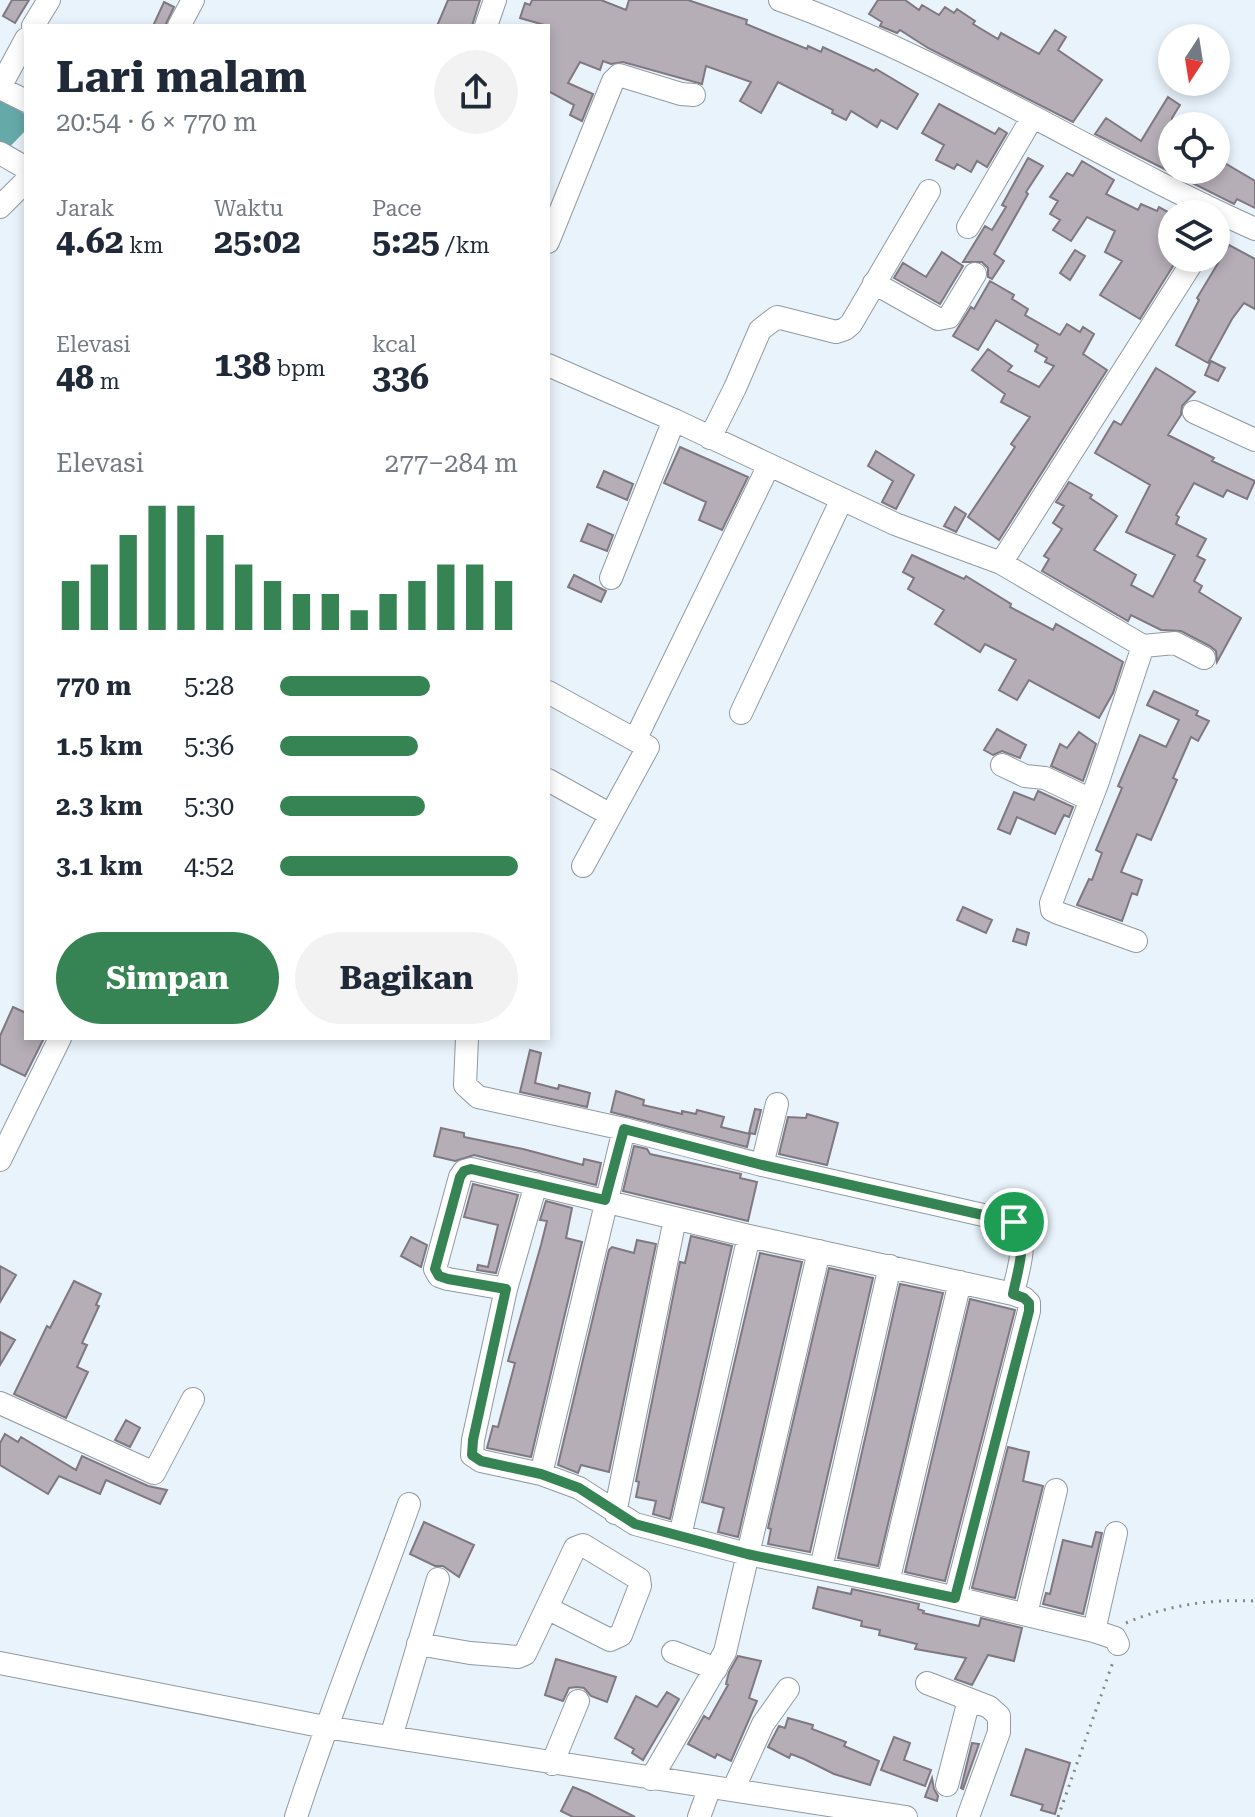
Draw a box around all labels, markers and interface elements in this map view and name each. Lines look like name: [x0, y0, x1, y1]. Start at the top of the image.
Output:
north arrow: [1158, 24, 1230, 96]
map controls: [1158, 24, 1230, 272]
button: share: [434, 50, 518, 134]
text: Lari malam: [56, 51, 307, 103]
text: 20:54 · 6 × 770 m: [56, 107, 257, 137]
button: locate: [1158, 112, 1230, 184]
text: Jarak: [56, 196, 115, 221]
text: Waktu: [214, 196, 283, 221]
text: Pace: [372, 196, 422, 221]
button: layers: [1158, 200, 1230, 272]
text: 4.62: [56, 221, 124, 261]
text: 25:02: [214, 221, 301, 261]
text: 5:25: [372, 221, 440, 261]
text: km: [124, 233, 163, 258]
text: /km: [440, 233, 490, 258]
text: Elevasi: [56, 332, 130, 357]
text: kcal: [372, 332, 416, 357]
text: 138: [214, 344, 271, 384]
text: bpm: [271, 356, 325, 381]
text: 48: [56, 357, 94, 397]
text: 336: [372, 357, 429, 397]
text: m: [94, 369, 120, 394]
text: Elevasi: [56, 448, 144, 478]
text: 277–284 m: [385, 448, 518, 478]
text: 770 m: [56, 671, 131, 701]
text: 5:28: [184, 671, 234, 701]
text: 1.5 km: [56, 731, 143, 761]
text: 5:36: [184, 731, 234, 761]
text: 2.3 km: [56, 791, 143, 821]
text: 5:30: [184, 791, 234, 821]
text: 3.1 km: [56, 851, 143, 881]
text: 4:52: [184, 851, 234, 881]
button: Simpan: [56, 932, 279, 1024]
button: Bagikan: [295, 932, 518, 1024]
pin: [980, 1188, 1048, 1256]
icon: arrive: [992, 1200, 1036, 1244]

